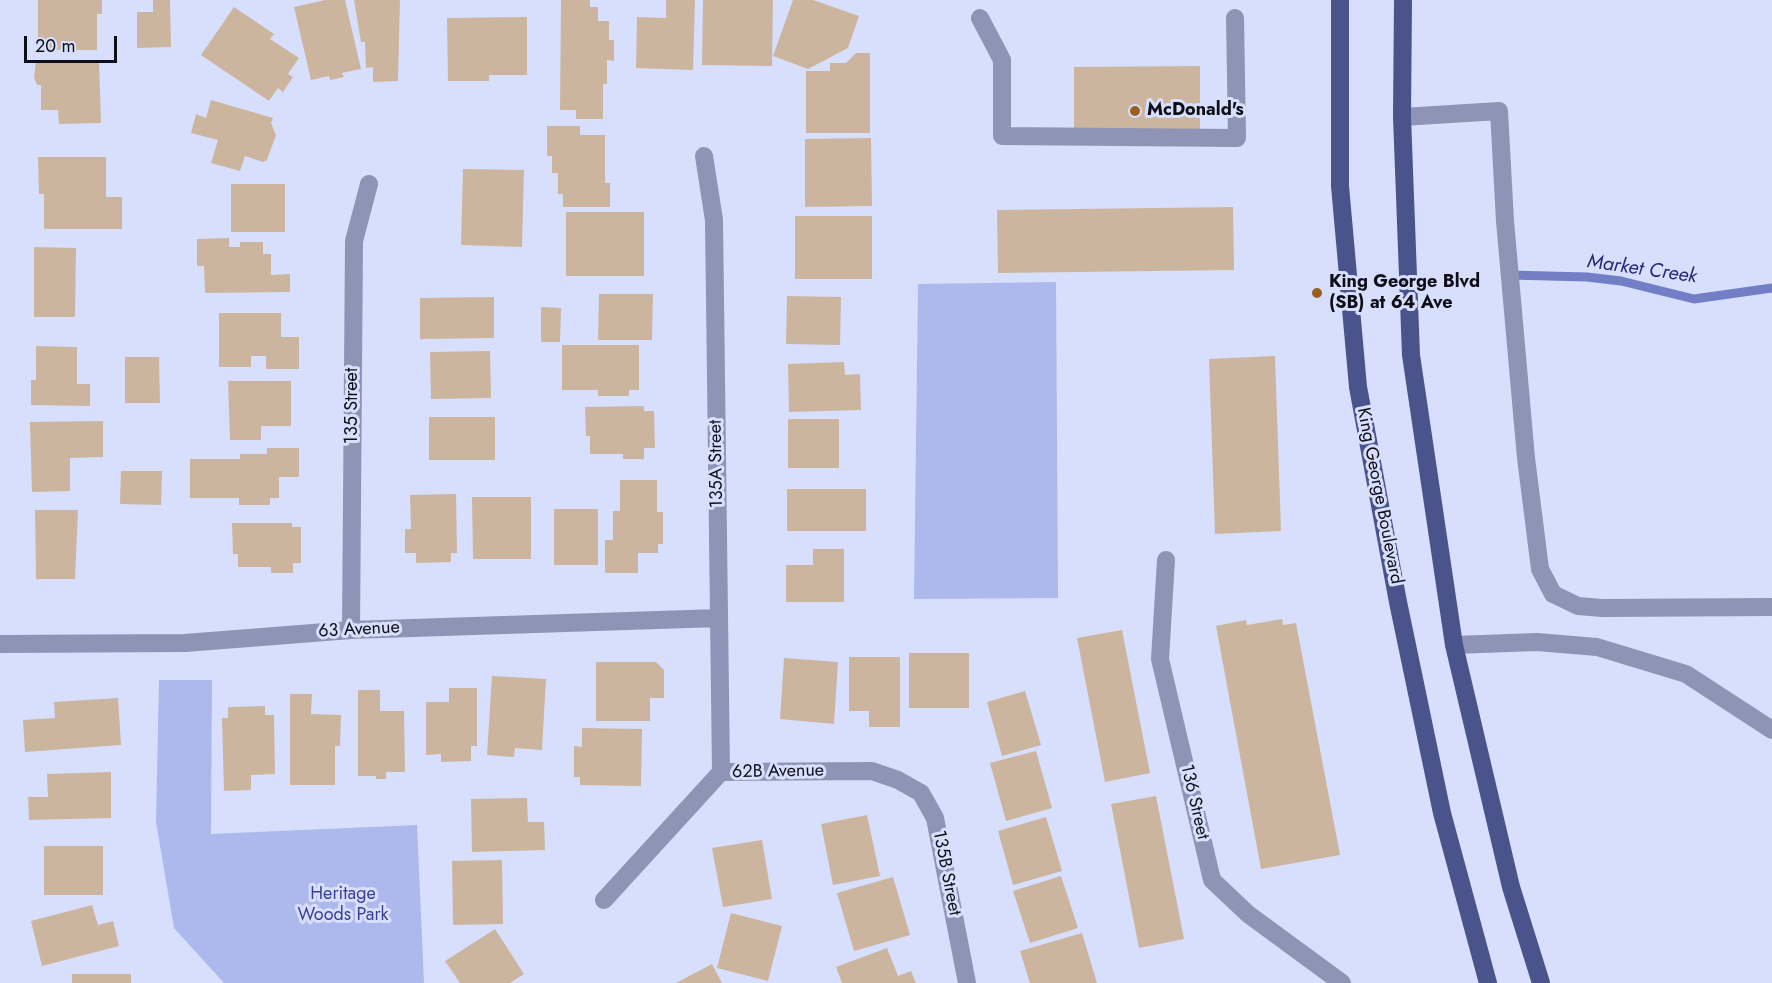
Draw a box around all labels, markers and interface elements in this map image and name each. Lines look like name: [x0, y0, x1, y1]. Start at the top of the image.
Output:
scale bar: [27, 24, 120, 62]
text: 20 m: [35, 33, 75, 59]
place label: McDonald's: [1147, 100, 1244, 122]
marker: McDonald's: [1128, 104, 1142, 118]
water label: Market Creek: [1586, 250, 1698, 290]
place label: King George Blvd (SB) at 64 Ave: [1329, 272, 1480, 314]
marker: King George Blvd (SB) at 64 Ave: [1310, 286, 1324, 300]
street label: 135 Street: [342, 368, 364, 444]
street label: King George Boulevard: [1351, 406, 1407, 586]
street label: 135A Street: [705, 420, 729, 508]
street label: 63 Avenue: [318, 617, 400, 643]
street label: 62B Avenue: [732, 760, 824, 784]
street label: 136 Street: [1175, 762, 1213, 842]
street label: 135B Street: [927, 828, 965, 918]
park label: Heritage Woods Park: [297, 884, 389, 926]

